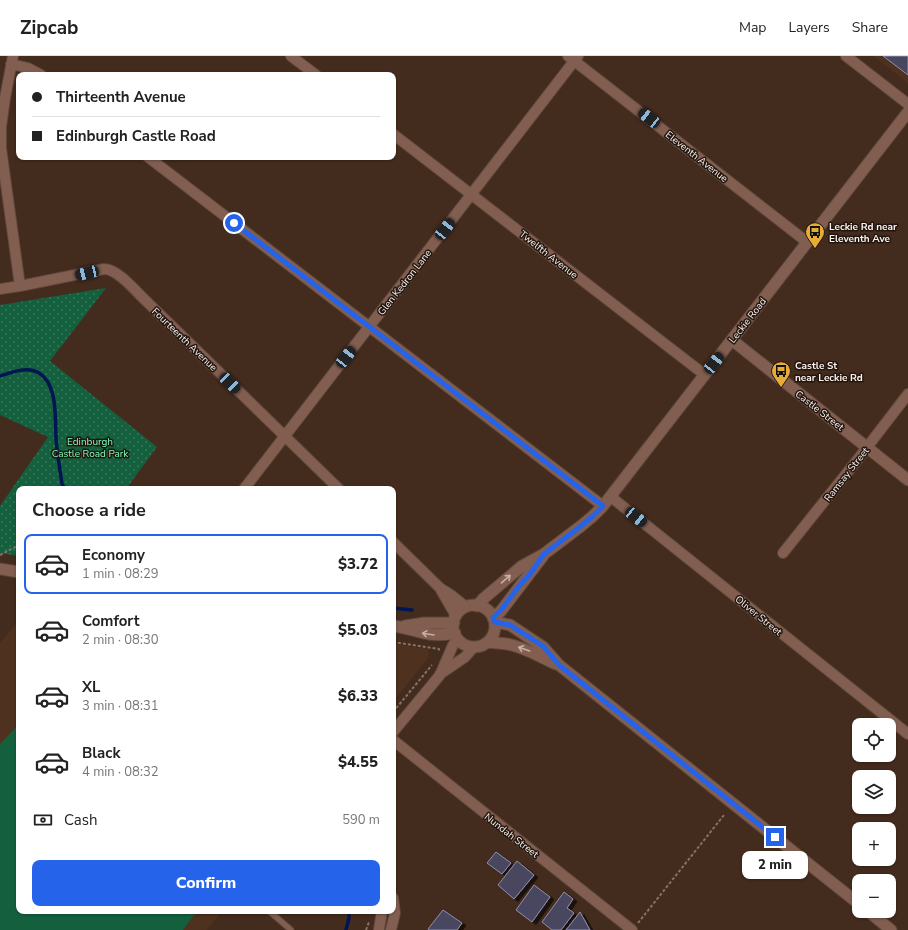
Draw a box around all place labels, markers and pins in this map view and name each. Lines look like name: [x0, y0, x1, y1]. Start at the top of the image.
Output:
place label: Leckie Rd near Eleventh Ave: [829, 220, 897, 246]
bus stop icon: Leckie Rd near Eleventh Ave: [804, 221, 826, 249]
place label: Castle St near Leckie Rd: [795, 359, 863, 385]
bus stop icon: Castle St near Leckie Rd: [770, 360, 792, 388]

